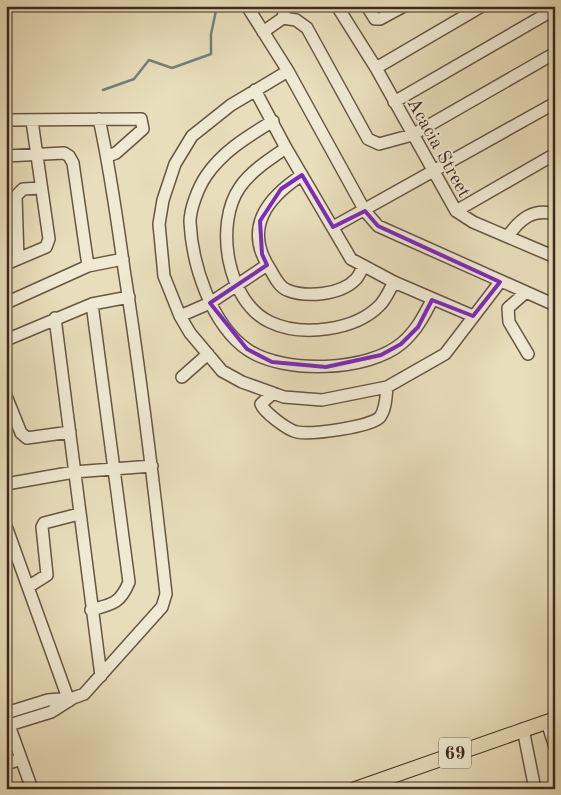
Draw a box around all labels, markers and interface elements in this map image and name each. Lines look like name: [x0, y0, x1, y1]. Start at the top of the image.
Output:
street label: Acacia Street: [403, 95, 473, 201]
road number: 69: [439, 738, 471, 768]

